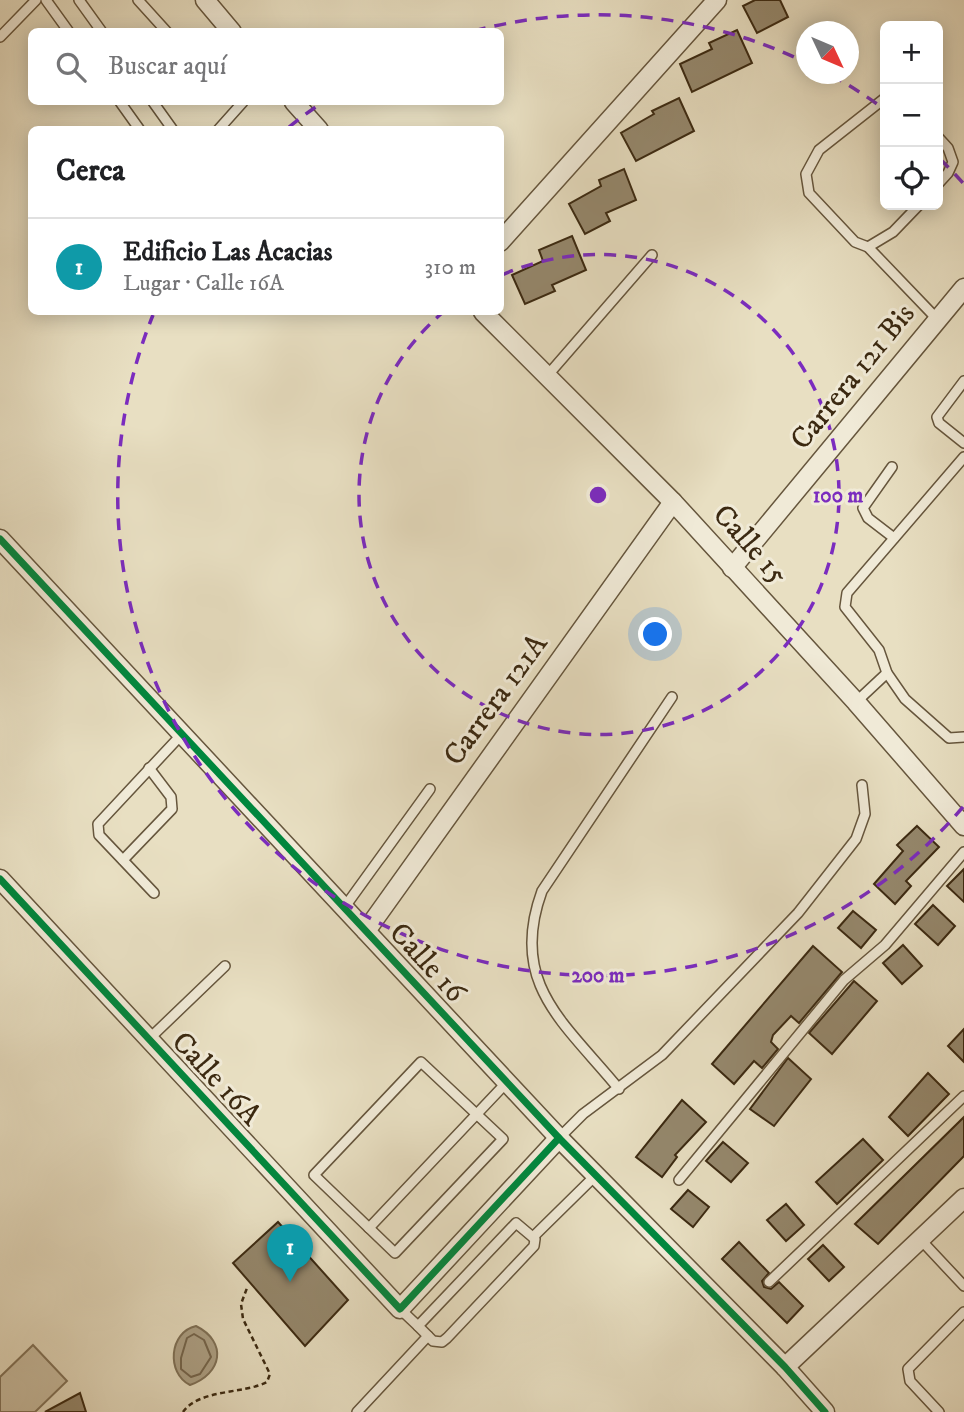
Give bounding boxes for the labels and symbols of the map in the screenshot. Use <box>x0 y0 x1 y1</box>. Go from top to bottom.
north arrow <box>796 21 859 84</box>
street label: Carrera 121 Bis <box>783 296 923 458</box>
centre of rings <box>586 483 610 507</box>
text: 100 m <box>813 483 863 509</box>
street label: Calle 15 <box>704 497 796 593</box>
your location <box>638 617 672 651</box>
street label: Carrera 121A <box>436 626 557 773</box>
street label: Calle 16 <box>381 915 474 1012</box>
text: 200 m <box>571 963 625 989</box>
street label: Calle 16A <box>163 1024 269 1134</box>
pin: 1 <box>267 1224 313 1282</box>

